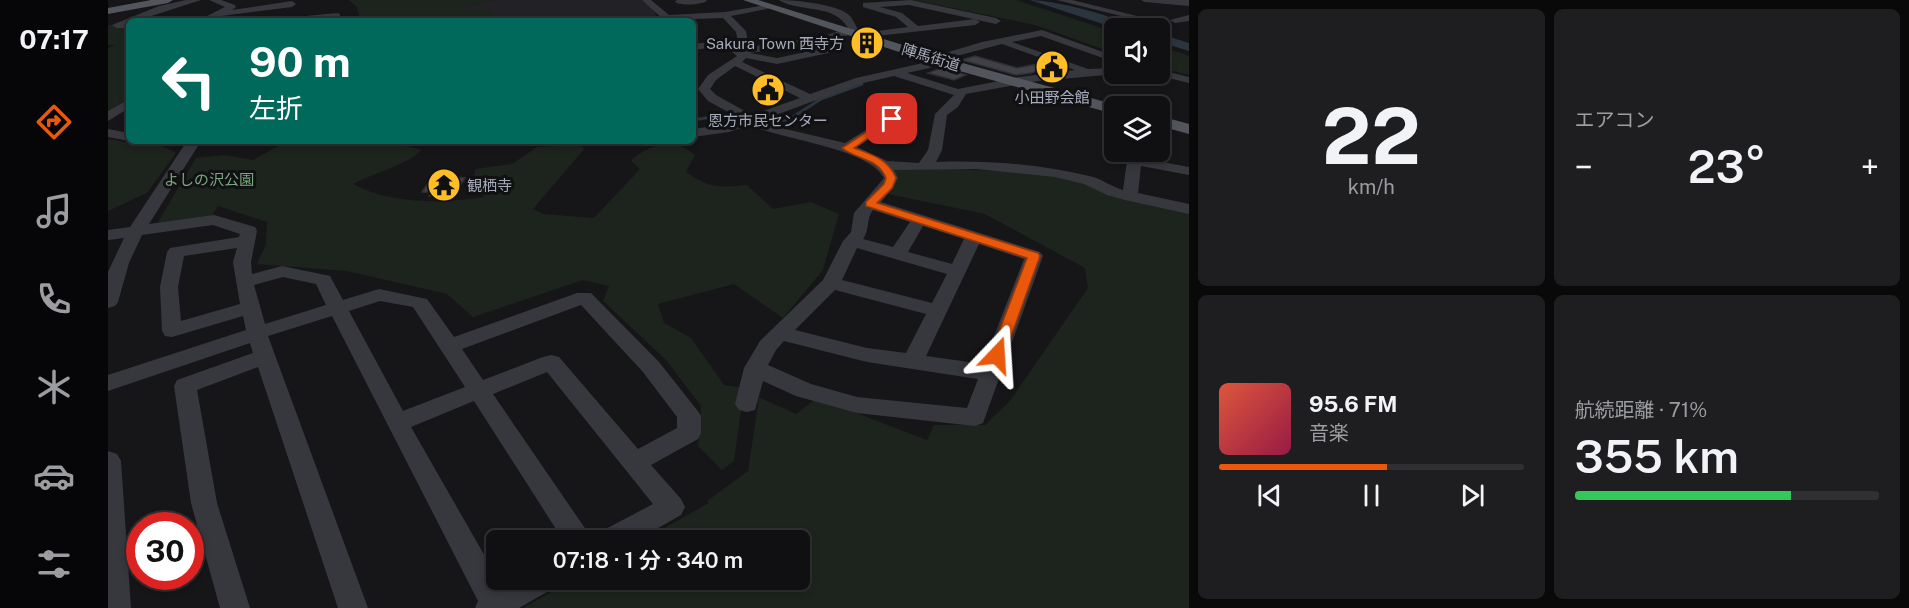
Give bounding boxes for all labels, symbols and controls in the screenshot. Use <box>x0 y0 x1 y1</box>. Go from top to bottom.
map controls <box>1104 18 1170 162</box>
button: sound <box>1104 18 1170 84</box>
text: 07:17 <box>19 23 89 55</box>
building icon: Sakura Town 西寺方 <box>849 25 885 61</box>
place label: Sakura Town 西寺方 <box>706 35 844 52</box>
text: 90 m <box>249 37 351 86</box>
street label: 陣馬街道 <box>900 40 962 74</box>
icon: left <box>150 42 228 120</box>
public building icon: 小田野会館 <box>1034 49 1070 85</box>
public building icon: 恩方市民センター <box>750 72 786 108</box>
place label: 小田野会館 <box>1014 89 1090 106</box>
text: 22 <box>1322 90 1421 182</box>
text: 左折 <box>249 92 303 124</box>
pin <box>866 93 917 144</box>
button: layers <box>1104 96 1170 162</box>
icon: directions <box>33 101 75 143</box>
icon: arrive <box>875 102 908 135</box>
text: エアコン <box>1575 108 1655 132</box>
place label: 恩方市民センター <box>708 112 828 129</box>
text: 23° <box>1688 140 1766 193</box>
text: − <box>1575 148 1593 186</box>
text: + <box>1861 148 1879 186</box>
temple icon: 観栖寺 <box>426 167 462 203</box>
park label: よしの沢公園 <box>164 171 254 188</box>
text: km/h <box>1348 175 1395 199</box>
place label: 観栖寺 <box>467 177 512 194</box>
icon: music <box>33 190 75 232</box>
icon: phone <box>33 278 75 320</box>
position arrow <box>965 323 1029 387</box>
icon: climate <box>33 366 75 408</box>
text: 95.6 FM <box>1309 391 1397 417</box>
text: 航続距離 · 71% <box>1575 398 1707 422</box>
text: 音楽 <box>1309 421 1349 445</box>
text: 355 km <box>1575 430 1739 483</box>
icon: car <box>33 455 75 497</box>
icon: previous <box>1253 479 1286 512</box>
icon: pause <box>1355 479 1388 512</box>
icon: next <box>1456 479 1489 512</box>
speed limit sign: 30 <box>126 512 204 590</box>
icon: filters <box>33 543 75 585</box>
text: 07:18 · 1 分 · 340 m <box>553 547 743 573</box>

